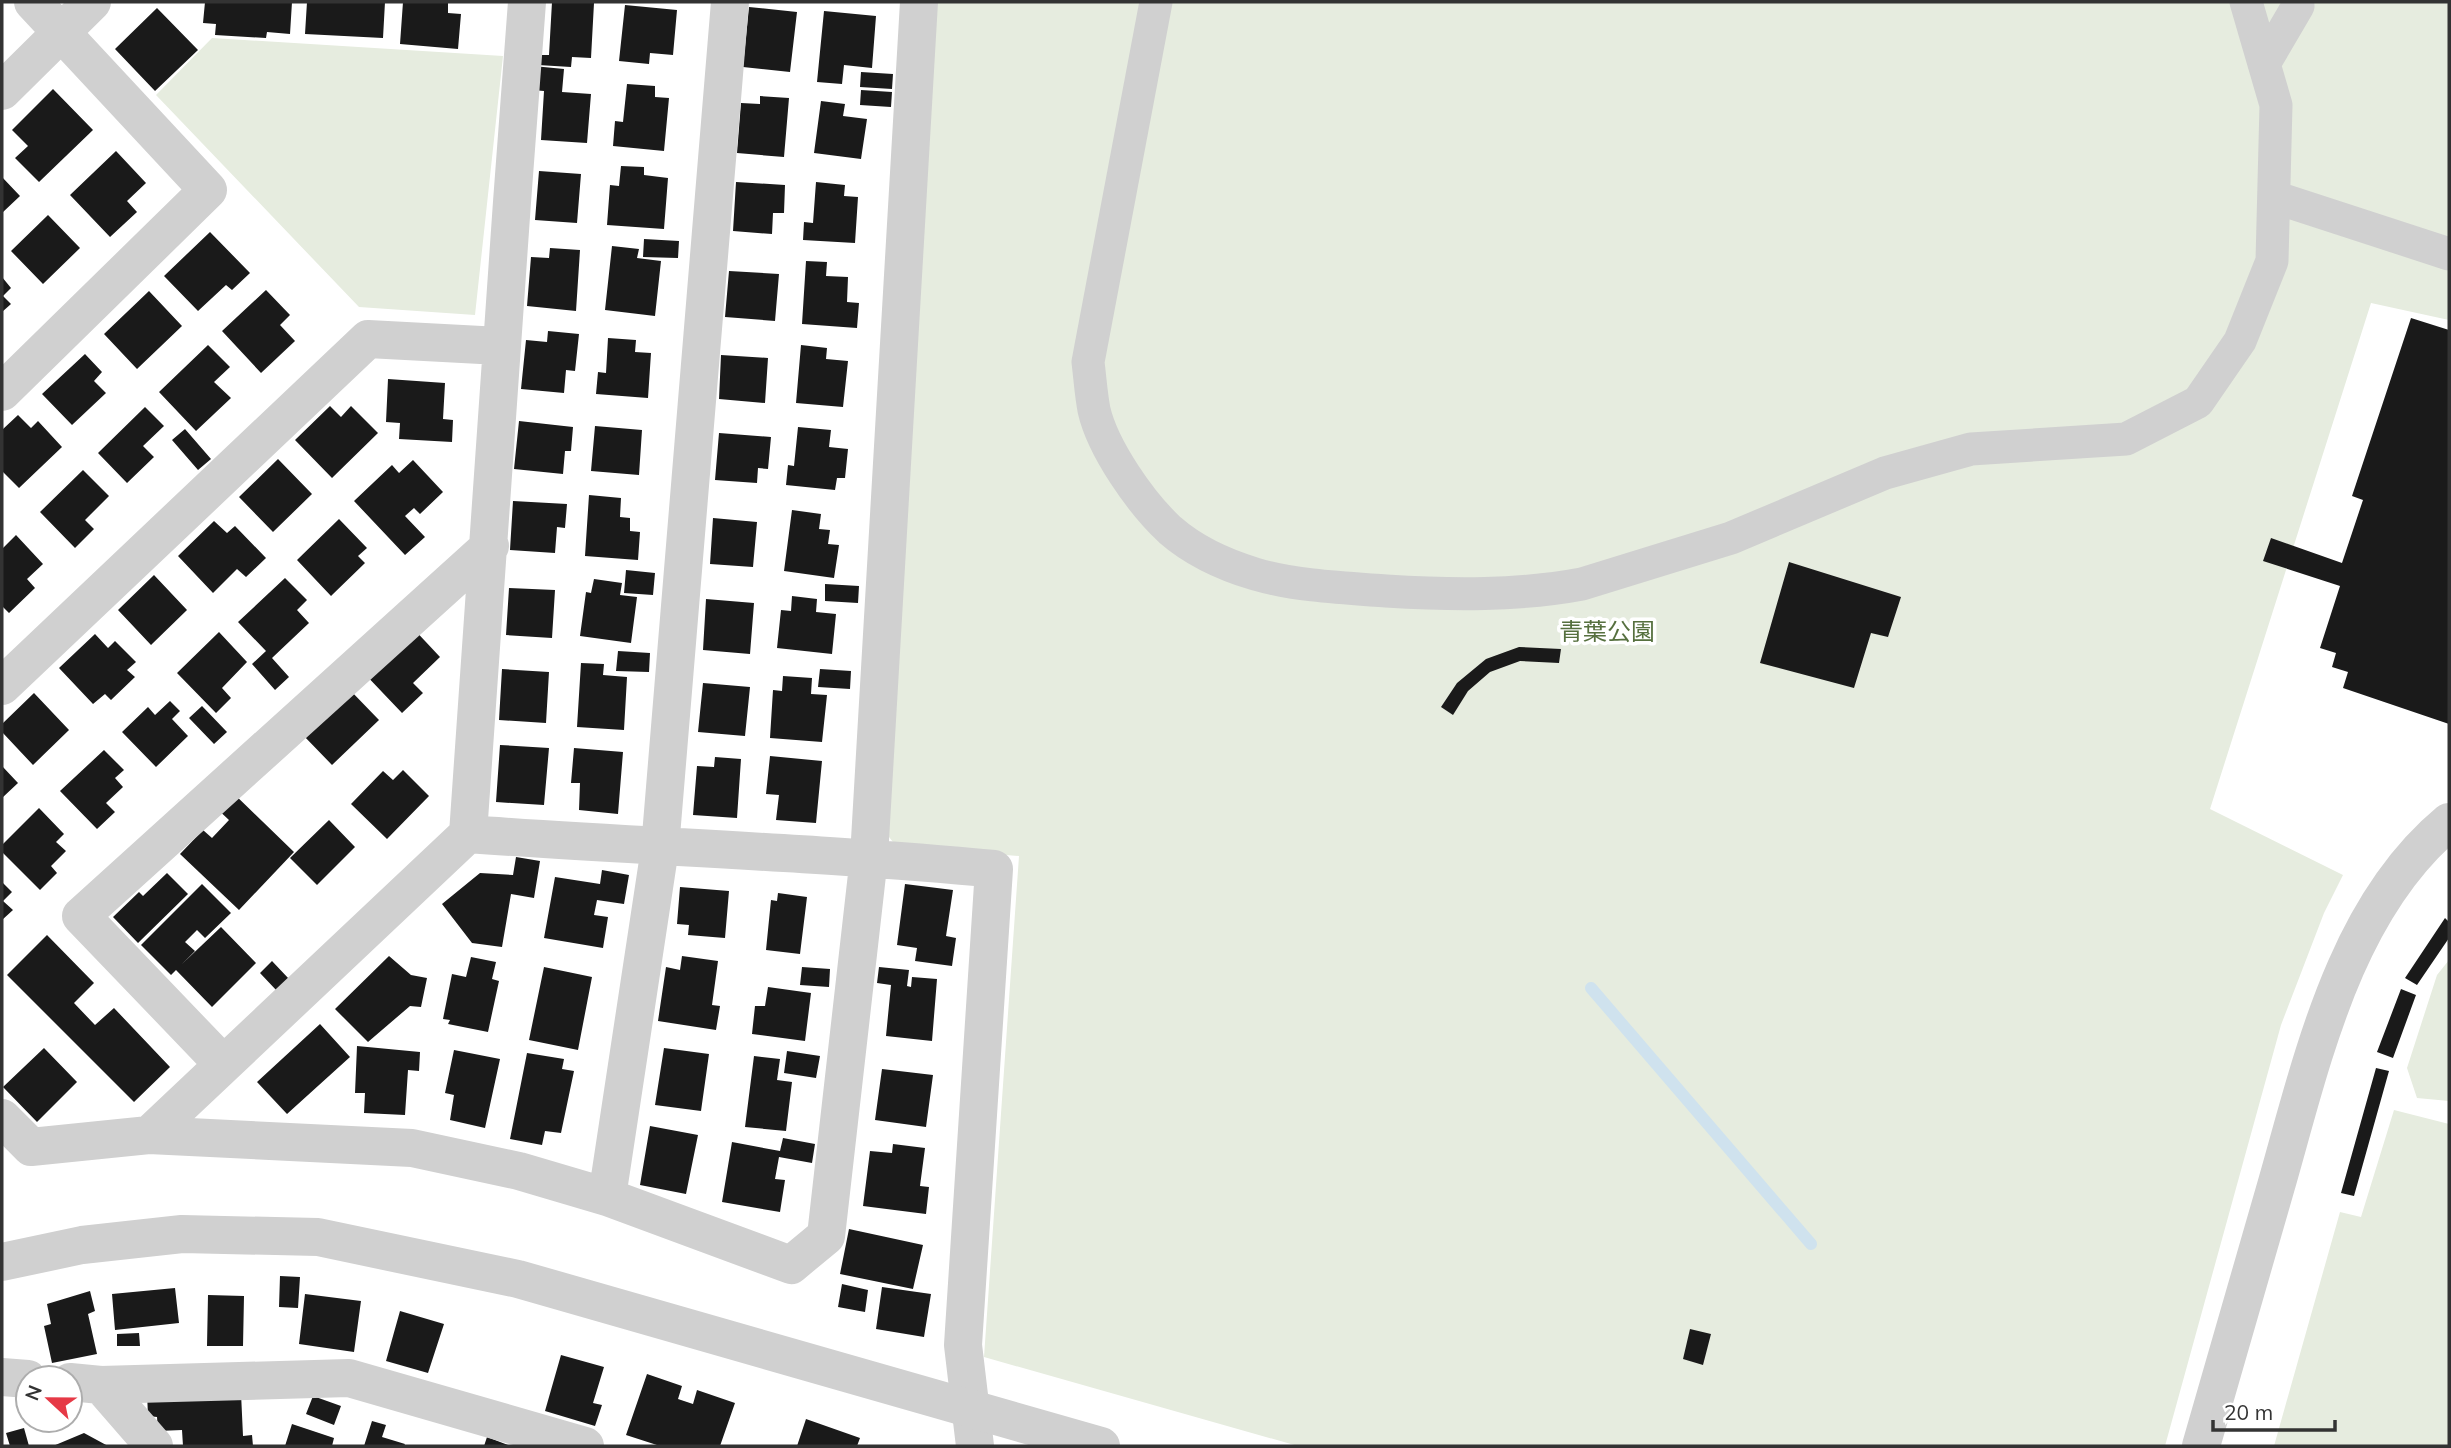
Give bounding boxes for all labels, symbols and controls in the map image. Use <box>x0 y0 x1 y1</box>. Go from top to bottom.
park label: 青葉公園 <box>1559 616 1655 646</box>
north arrow <box>14 1364 84 1434</box>
text: N <box>19 1381 47 1404</box>
scale bar <box>2213 1388 2336 1432</box>
text: 20 m <box>2224 1399 2273 1425</box>

